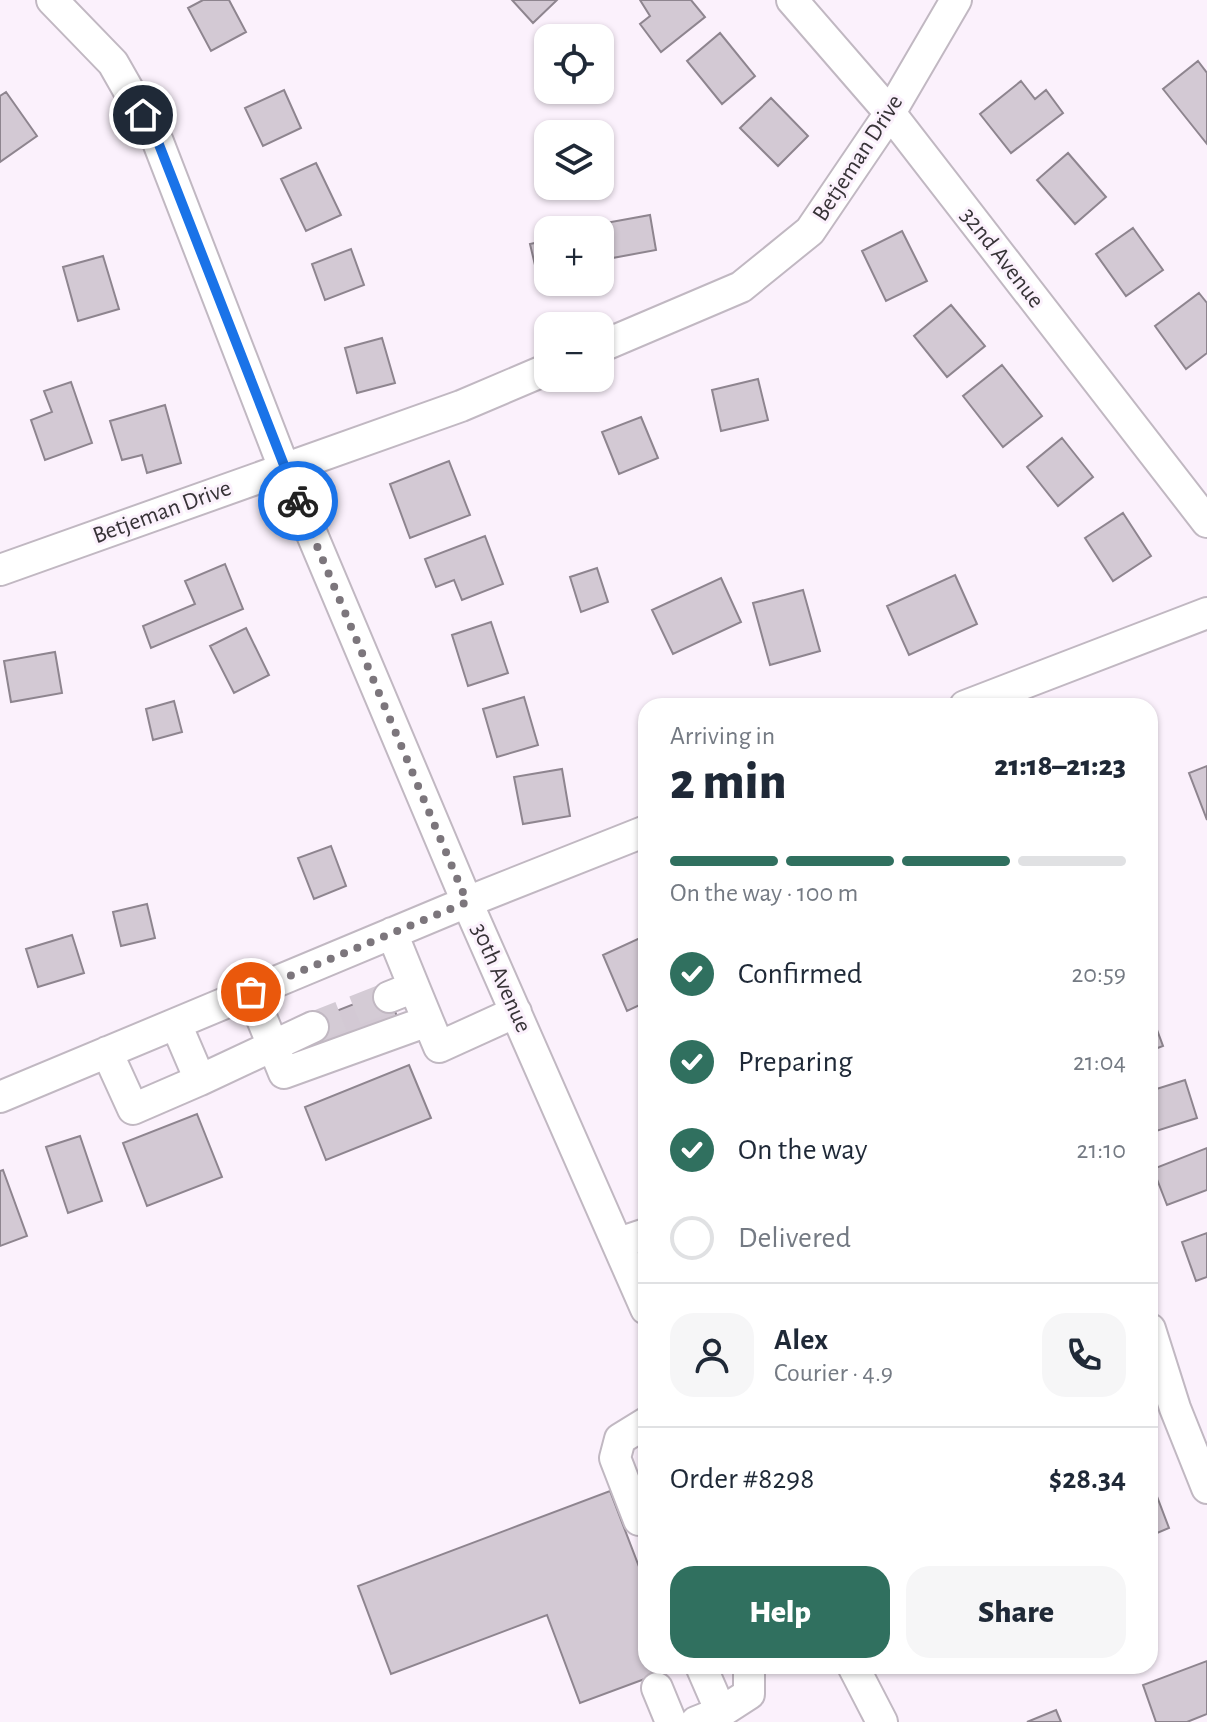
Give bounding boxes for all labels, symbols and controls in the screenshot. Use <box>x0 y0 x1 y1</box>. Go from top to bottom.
map controls <box>534 24 614 392</box>
button: locate <box>534 24 614 104</box>
pin <box>109 81 177 149</box>
street label: Betjeman Drive <box>808 91 908 225</box>
icon: home <box>121 93 165 137</box>
button: layers <box>534 120 614 200</box>
street label: 32nd Avenue <box>956 204 1048 312</box>
button: + <box>534 216 614 296</box>
button: − <box>534 312 614 392</box>
courier <box>258 461 338 541</box>
street label: Betjeman Drive <box>90 476 234 548</box>
icon: bike <box>276 479 320 523</box>
text: Arriving in <box>670 723 775 749</box>
text: 21:18–21:23 <box>994 751 1126 781</box>
text: 2 min <box>670 756 786 808</box>
text: On the way · 100 m <box>670 880 858 906</box>
street label: 30th Avenue <box>466 920 536 1036</box>
icon: check <box>670 952 714 996</box>
pin <box>217 958 285 1026</box>
text: Confirmed <box>738 959 862 989</box>
text: 20:59 <box>1071 961 1126 987</box>
icon: bag <box>229 970 273 1014</box>
icon: check <box>670 1040 714 1084</box>
text: Preparing <box>738 1047 853 1077</box>
text: 21:04 <box>1073 1049 1126 1075</box>
icon: check <box>670 1128 714 1172</box>
text: On the way <box>738 1135 867 1165</box>
text: 21:10 <box>1077 1137 1126 1163</box>
text: Delivered <box>738 1223 851 1253</box>
button: person <box>670 1313 754 1397</box>
button: phone <box>1042 1313 1126 1397</box>
text: Alex <box>774 1325 828 1355</box>
text: Courier · 4.9 <box>774 1360 893 1386</box>
text: Order #8298 <box>670 1464 814 1494</box>
text: $28.34 <box>1049 1464 1126 1494</box>
button: Help <box>670 1566 890 1658</box>
button: Share <box>906 1566 1126 1658</box>

